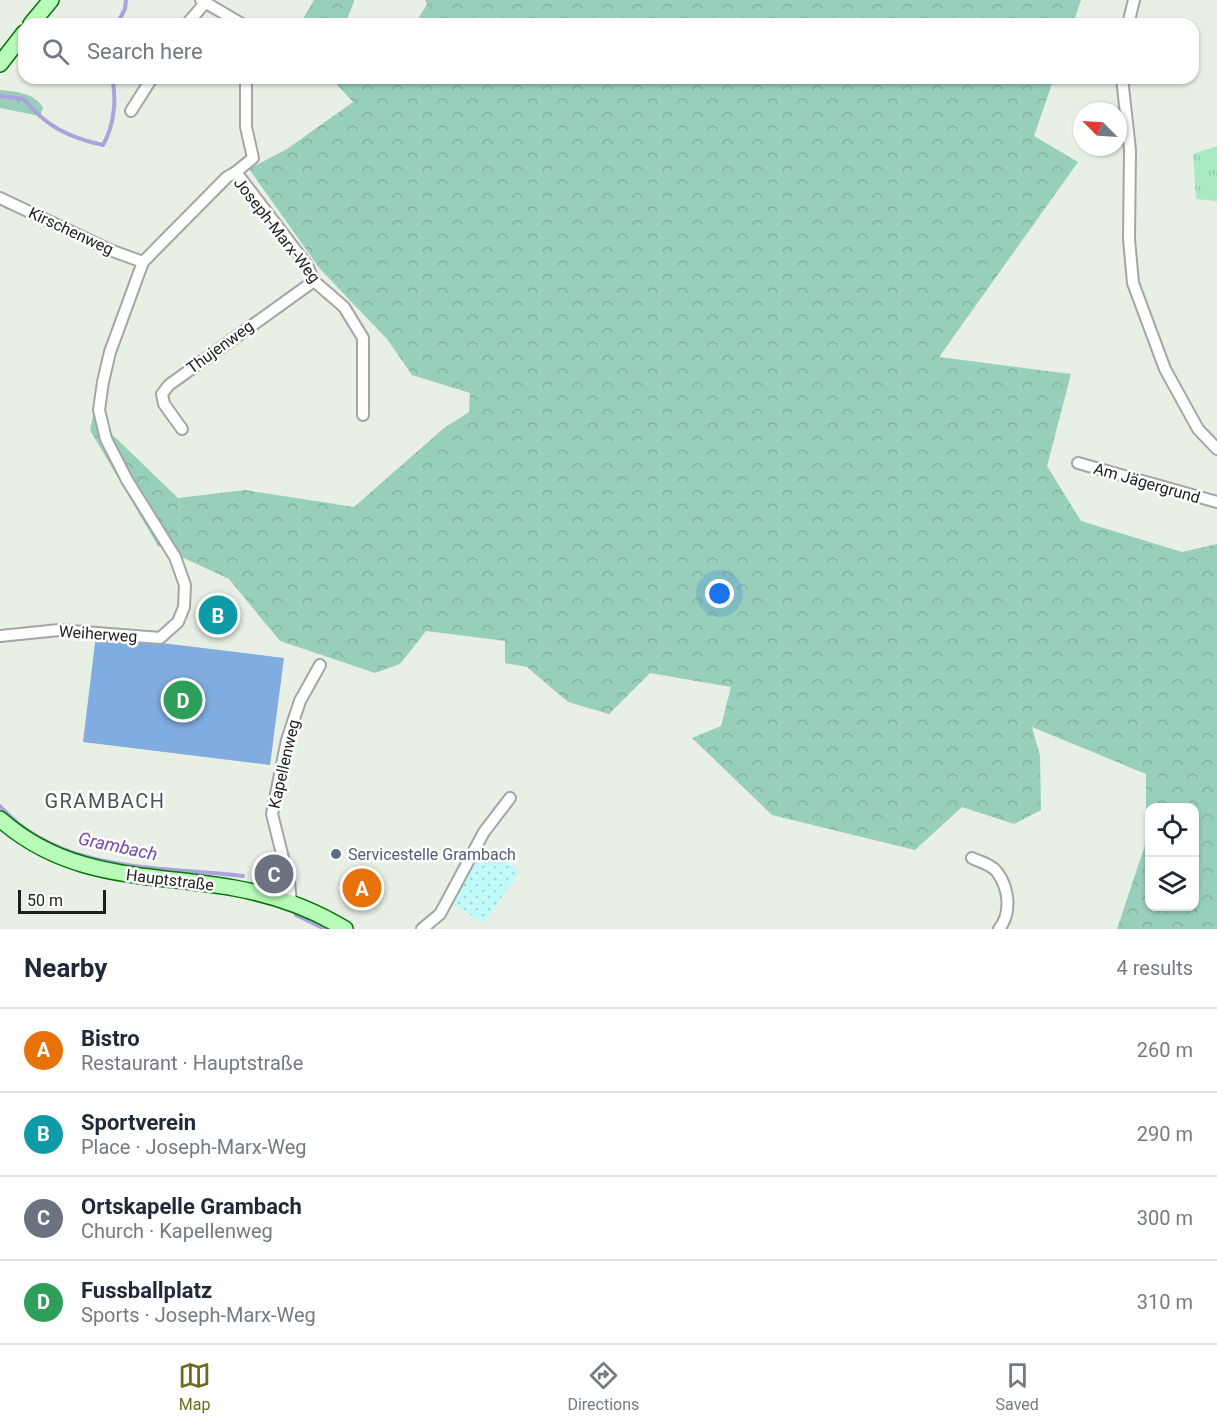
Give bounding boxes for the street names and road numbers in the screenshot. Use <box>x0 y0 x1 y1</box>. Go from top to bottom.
street label: Joseph-Marx-Weg <box>230 173 324 287</box>
street label: Kirschenweg <box>25 203 117 259</box>
street label: Thujenweg <box>183 316 257 378</box>
street label: Am Jägergrund <box>1092 459 1202 507</box>
street label: Weiherweg <box>58 622 138 646</box>
street label: Kapellenweg <box>265 718 303 810</box>
street label: Hauptstraße <box>125 865 215 895</box>

